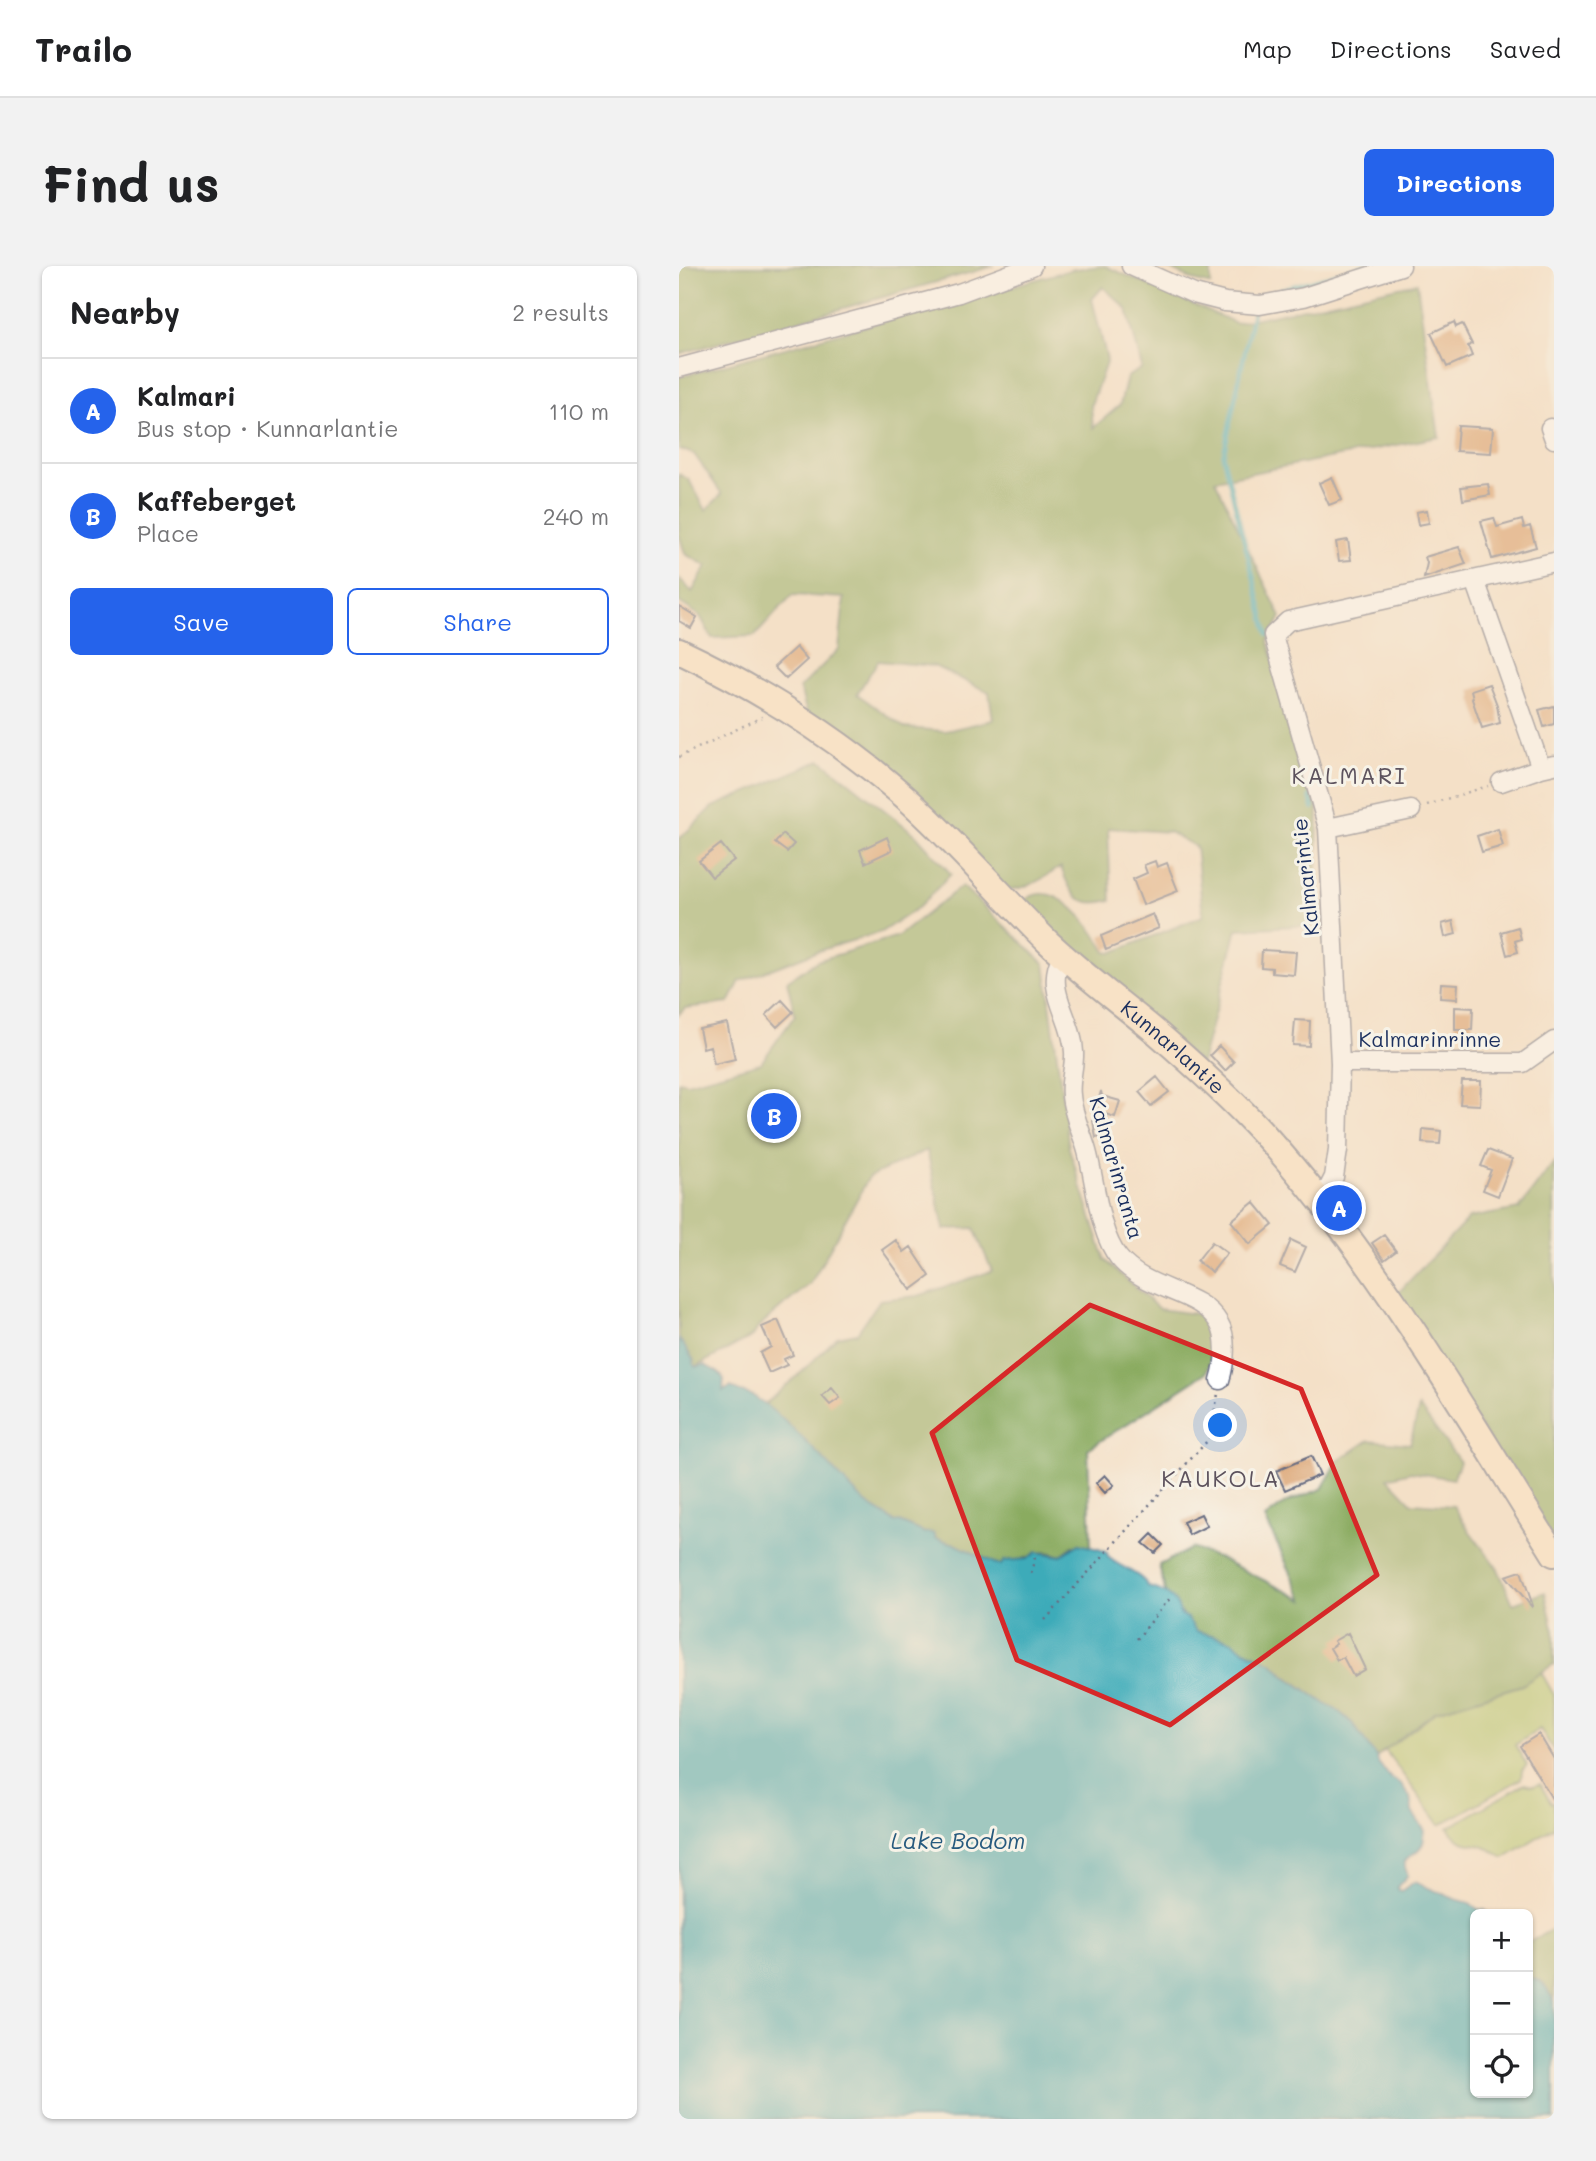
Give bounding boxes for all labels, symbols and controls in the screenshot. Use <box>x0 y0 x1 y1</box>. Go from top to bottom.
text: Trailo <box>35 27 132 70</box>
text: Map <box>1243 33 1292 64</box>
text: Directions <box>1330 33 1452 64</box>
text: Saved <box>1490 33 1561 64</box>
button: Directions <box>1364 149 1554 216</box>
text: Find us <box>42 151 220 214</box>
text: Nearby <box>70 292 180 332</box>
text: 2 results <box>512 297 609 327</box>
text: Kalmari <box>137 379 236 413</box>
text: A <box>85 396 101 426</box>
text: 110 m <box>549 396 609 426</box>
text: Bus stop · Kunnarlantie <box>137 413 398 443</box>
text: Kaffeberget <box>137 484 296 518</box>
text: B <box>85 501 101 531</box>
text: 240 m <box>543 501 609 531</box>
text: Place <box>137 518 199 548</box>
button: Save <box>70 588 333 655</box>
button: Share <box>347 588 609 655</box>
district label: KALMARI <box>1291 760 1407 790</box>
street label: Kalmarintie <box>1285 817 1324 937</box>
street label: Kunnarlantie <box>1116 994 1232 1099</box>
street label: Kalmarinrinne <box>1359 1025 1501 1052</box>
pin: B <box>751 1090 797 1142</box>
street label: Kalmarinranta <box>1084 1093 1151 1242</box>
pin: A <box>1316 1182 1362 1234</box>
your location <box>1203 1408 1237 1442</box>
district label: KAUKOLA <box>1161 1463 1281 1493</box>
water label: Lake Bodom <box>891 1825 1025 1855</box>
map controls <box>1470 1909 1533 2098</box>
button: + <box>1470 1909 1533 1972</box>
button: − <box>1470 1972 1533 2035</box>
button: locate <box>1470 2035 1533 2098</box>

